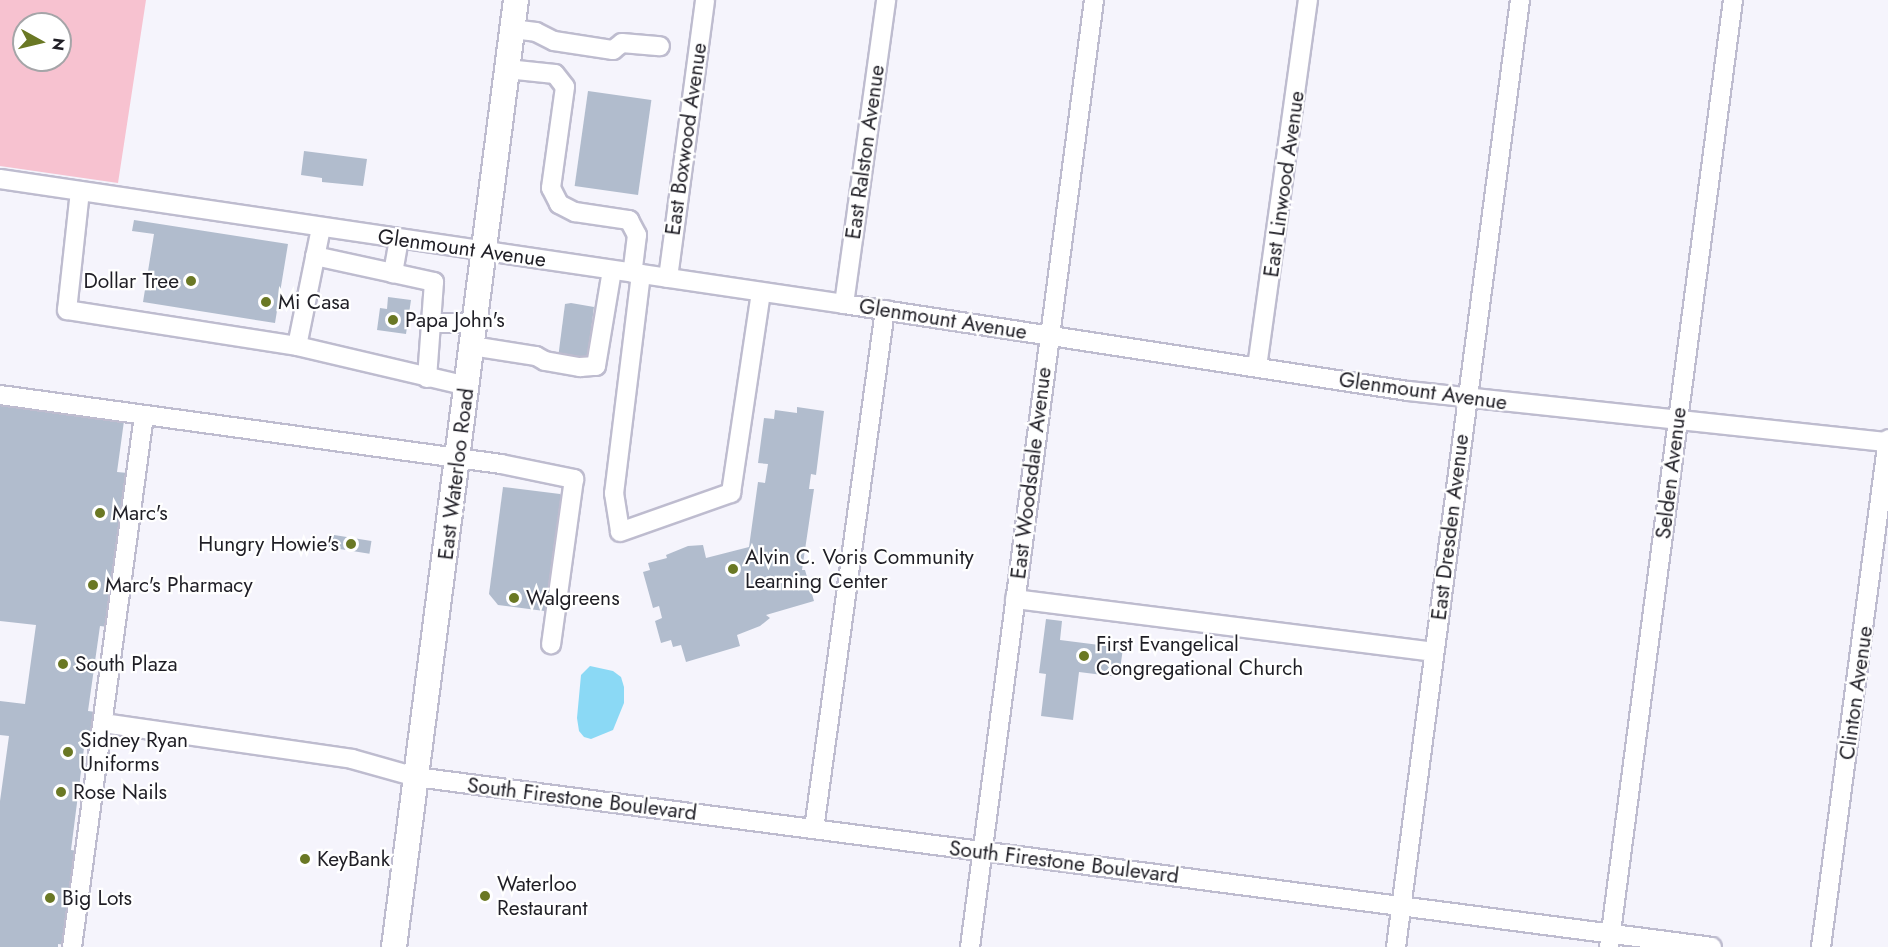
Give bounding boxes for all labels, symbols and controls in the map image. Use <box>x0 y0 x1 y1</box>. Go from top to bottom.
north arrow <box>12 12 72 72</box>
text: N <box>46 36 71 52</box>
street label: East Boxwood Avenue <box>660 41 712 237</box>
street label: East Ralston Avenue <box>840 63 890 241</box>
street label: East Linwood Avenue <box>1258 89 1310 279</box>
street label: Glenmount Avenue <box>376 224 548 272</box>
place label: Dollar Tree <box>83 268 179 294</box>
marker: Dollar Tree <box>184 274 198 288</box>
place label: Mi Casa <box>278 289 350 315</box>
street label: Glenmount Avenue <box>857 293 1029 345</box>
marker: Mi Casa <box>259 295 273 309</box>
place label: Papa John's <box>405 307 505 333</box>
marker: Papa John's <box>386 313 400 327</box>
street label: East Woodsdale Avenue <box>1005 366 1057 580</box>
street label: Glenmount Avenue <box>1337 367 1509 415</box>
street label: East Waterloo Road <box>433 387 479 561</box>
street label: Selden Avenue <box>1650 406 1692 540</box>
street label: East Dresden Avenue <box>1426 432 1474 622</box>
place label: Marc's <box>112 500 168 526</box>
marker: Marc's <box>93 506 107 520</box>
place label: Hungry Howie's <box>198 531 339 557</box>
marker: Hungry Howie's <box>344 537 358 551</box>
place label: Alvin C. Voris Community Learning Center <box>745 544 974 594</box>
marker: Alvin C. Voris Community Learning Center <box>726 562 740 576</box>
place label: Marc's Pharmacy <box>105 572 253 598</box>
marker: Marc's Pharmacy <box>86 578 100 592</box>
place label: Walgreens <box>526 585 620 611</box>
marker: Walgreens <box>507 591 521 605</box>
street label: Clinton Avenue <box>1834 624 1878 762</box>
place label: First Evangelical Congregational Church <box>1096 631 1303 681</box>
marker: First Evangelical Congregational Church <box>1077 649 1091 663</box>
place label: South Plaza <box>75 651 178 677</box>
marker: South Plaza <box>56 657 70 671</box>
place label: Sidney Ryan Uniforms <box>80 727 188 777</box>
marker: Sidney Ryan Uniforms <box>61 745 75 759</box>
street label: South Firestone Boulevard <box>466 772 698 826</box>
place label: Rose Nails <box>73 779 167 805</box>
marker: Rose Nails <box>54 785 68 799</box>
street label: South Firestone Boulevard <box>948 835 1180 889</box>
place label: KeyBank <box>317 846 390 872</box>
marker: KeyBank <box>298 852 312 866</box>
place label: Waterloo Restaurant <box>497 871 588 921</box>
place label: Big Lots <box>62 885 132 911</box>
marker: Waterloo Restaurant <box>478 889 492 903</box>
marker: Big Lots <box>43 891 57 905</box>

